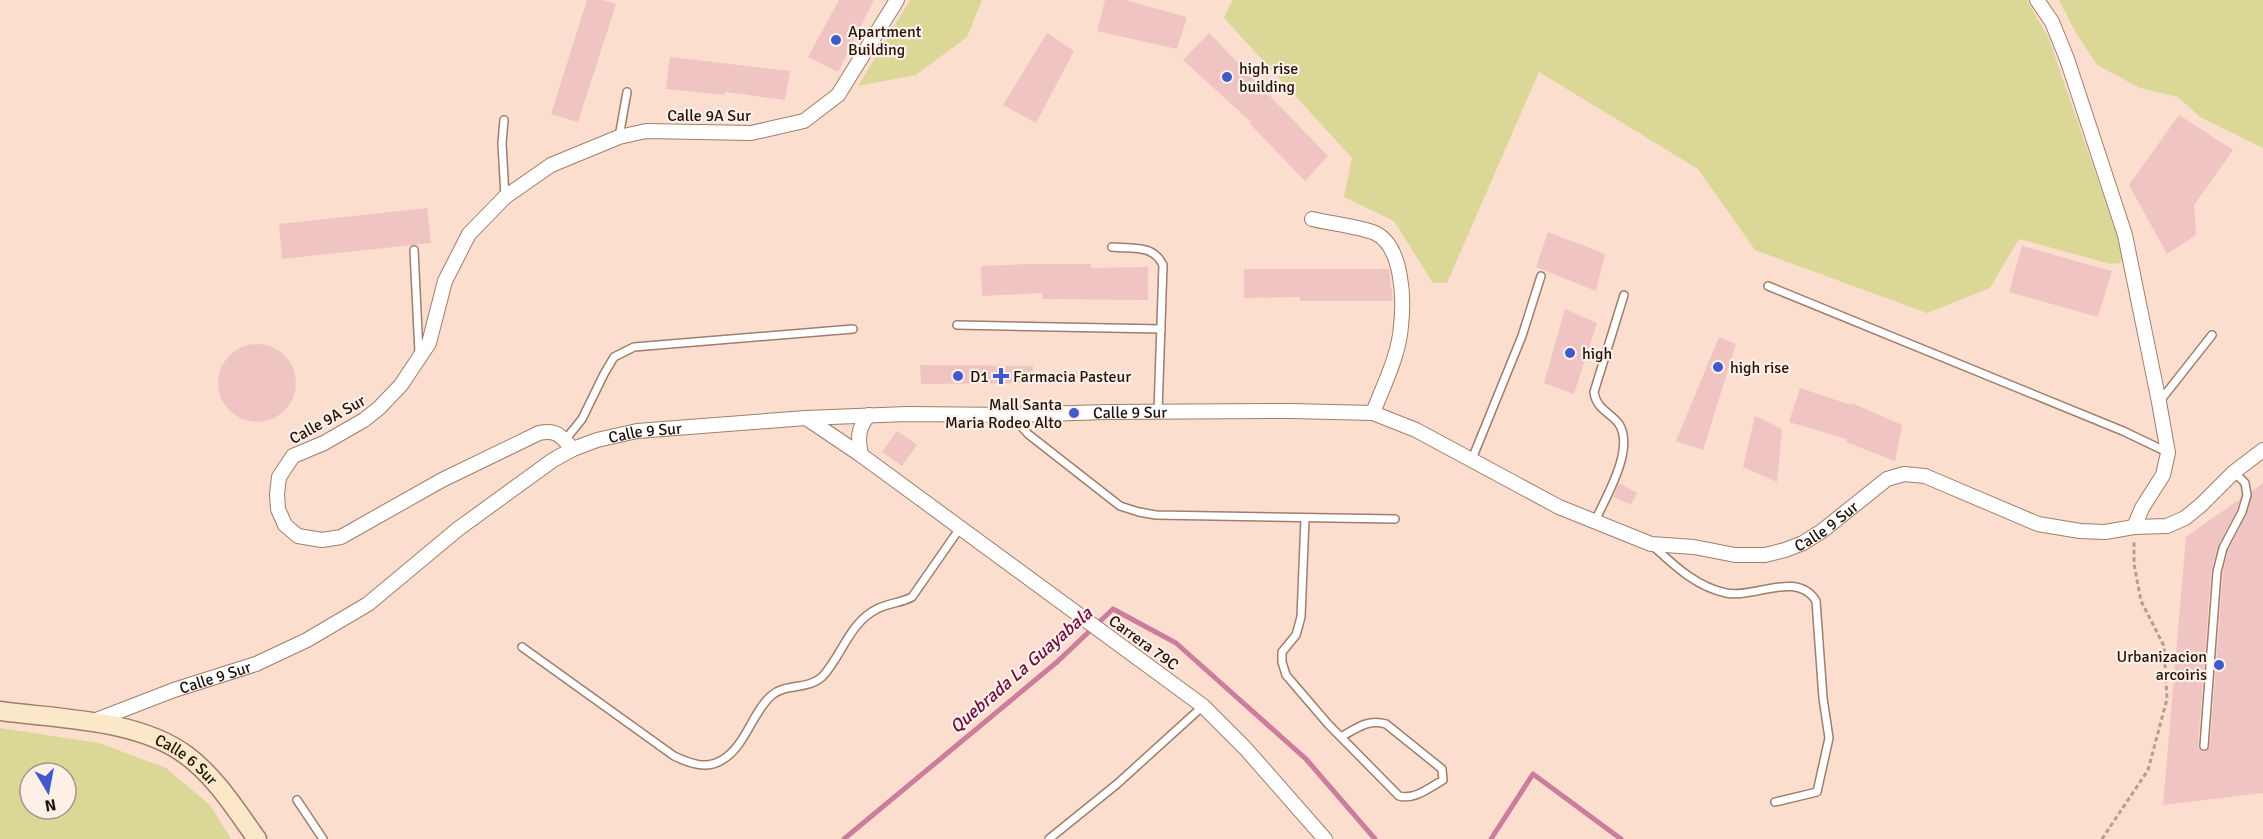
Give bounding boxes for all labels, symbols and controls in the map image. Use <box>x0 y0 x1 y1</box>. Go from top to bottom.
place label: Apartment Building <box>848 22 922 60</box>
marker: Apartment Building <box>829 33 843 47</box>
place label: high rise building <box>1239 59 1298 97</box>
marker: high rise building <box>1220 70 1234 84</box>
street label: Calle 9A Sur <box>667 106 751 126</box>
place label: high <box>1582 344 1612 364</box>
marker: high <box>1563 346 1577 360</box>
place label: high rise <box>1730 358 1789 378</box>
marker: high rise <box>1711 360 1725 374</box>
place label: D1 <box>970 367 989 387</box>
place label: Farmacia Pasteur <box>1013 367 1131 387</box>
marker: D1 <box>951 369 965 383</box>
marker: Farmacia Pasteur <box>994 369 1008 383</box>
street label: Calle 9A Sur <box>286 391 369 449</box>
place label: Mall Santa Maria Rodeo Alto <box>945 395 1062 433</box>
street label: Calle 9 Sur <box>1093 403 1167 423</box>
marker: Mall Santa Maria Rodeo Alto <box>1067 406 1081 420</box>
street label: Calle 9 Sur <box>607 419 683 448</box>
street label: Calle 9 Sur <box>1792 497 1863 556</box>
water label: Quebrada La Guayabala <box>945 602 1097 738</box>
street label: Carrera 79C <box>1105 611 1183 675</box>
place label: Urbanizacion arcoiris <box>2117 647 2207 685</box>
street label: Calle 9 Sur <box>177 657 254 699</box>
marker: Urbanizacion arcoiris <box>2212 658 2226 672</box>
street label: Calle 6 Sur <box>152 730 222 790</box>
north arrow <box>18 761 78 821</box>
text: N <box>43 794 58 816</box>

